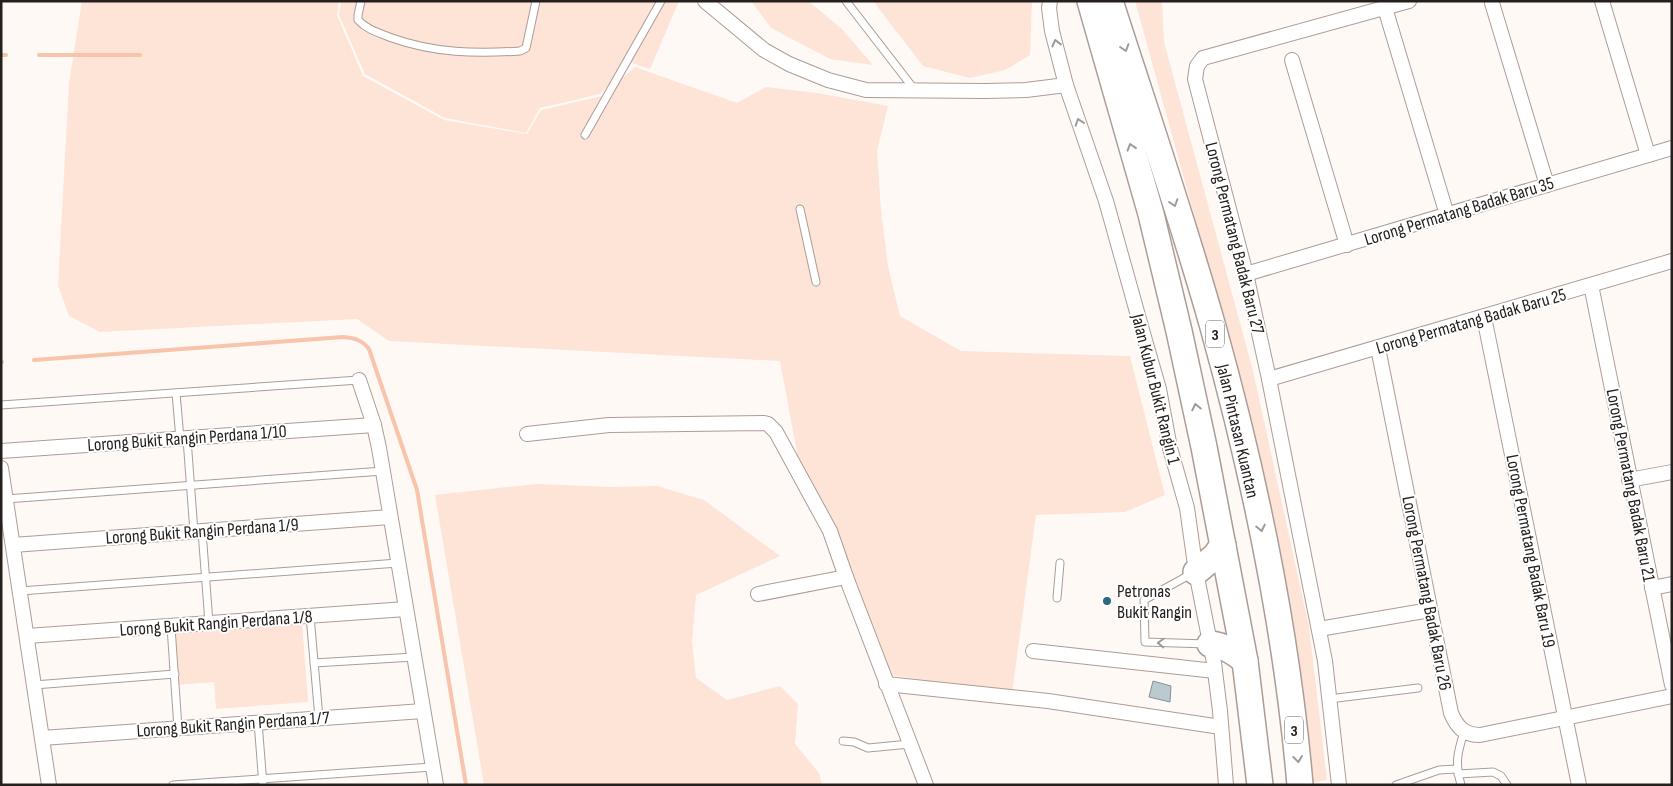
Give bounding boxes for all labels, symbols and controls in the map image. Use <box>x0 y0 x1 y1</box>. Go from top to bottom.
one-way arrow <box>1051 40 1061 48</box>
one-way arrow <box>1119 43 1129 51</box>
one-way arrow <box>1075 118 1085 127</box>
street label: Lorong Permatang Badak Baru 27 <box>1201 140 1269 337</box>
one-way arrow <box>1127 144 1137 152</box>
street label: Lorong Permatang Badak Baru 35 <box>1362 173 1556 250</box>
one-way arrow <box>1169 198 1179 206</box>
street label: Lorong Permatang Badak Baru 25 <box>1374 284 1569 359</box>
street label: Jalan Kubur Bukit Rangin 1 <box>1126 311 1185 467</box>
road number: 3 <box>1206 320 1224 348</box>
street label: Jalan Pintasan Kuantan <box>1212 361 1263 500</box>
street label: Lorong Permatang Badak Baru 21 <box>1601 387 1660 584</box>
one-way arrow <box>1191 402 1201 411</box>
street label: Lorong Bukit Rangin Perdana 1/10 <box>87 421 287 456</box>
street label: Lorong Permatang Badak Baru 19 <box>1501 453 1560 650</box>
street label: Lorong Permatang Badak Baru 26 <box>1397 494 1456 692</box>
street label: Lorong Bukit Rangin Perdana 1/9 <box>105 514 299 549</box>
one-way arrow <box>1255 524 1266 533</box>
place label: Petronas Bukit Rangin <box>1117 581 1192 623</box>
marker: Petronas Bukit Rangin <box>1101 595 1113 607</box>
street label: Lorong Bukit Rangin Perdana 1/8 <box>119 606 313 641</box>
one-way arrow <box>1157 637 1165 648</box>
street label: Lorong Bukit Rangin Perdana 1/7 <box>136 707 331 742</box>
road number: 3 <box>1285 716 1303 744</box>
one-way arrow <box>1292 755 1303 763</box>

